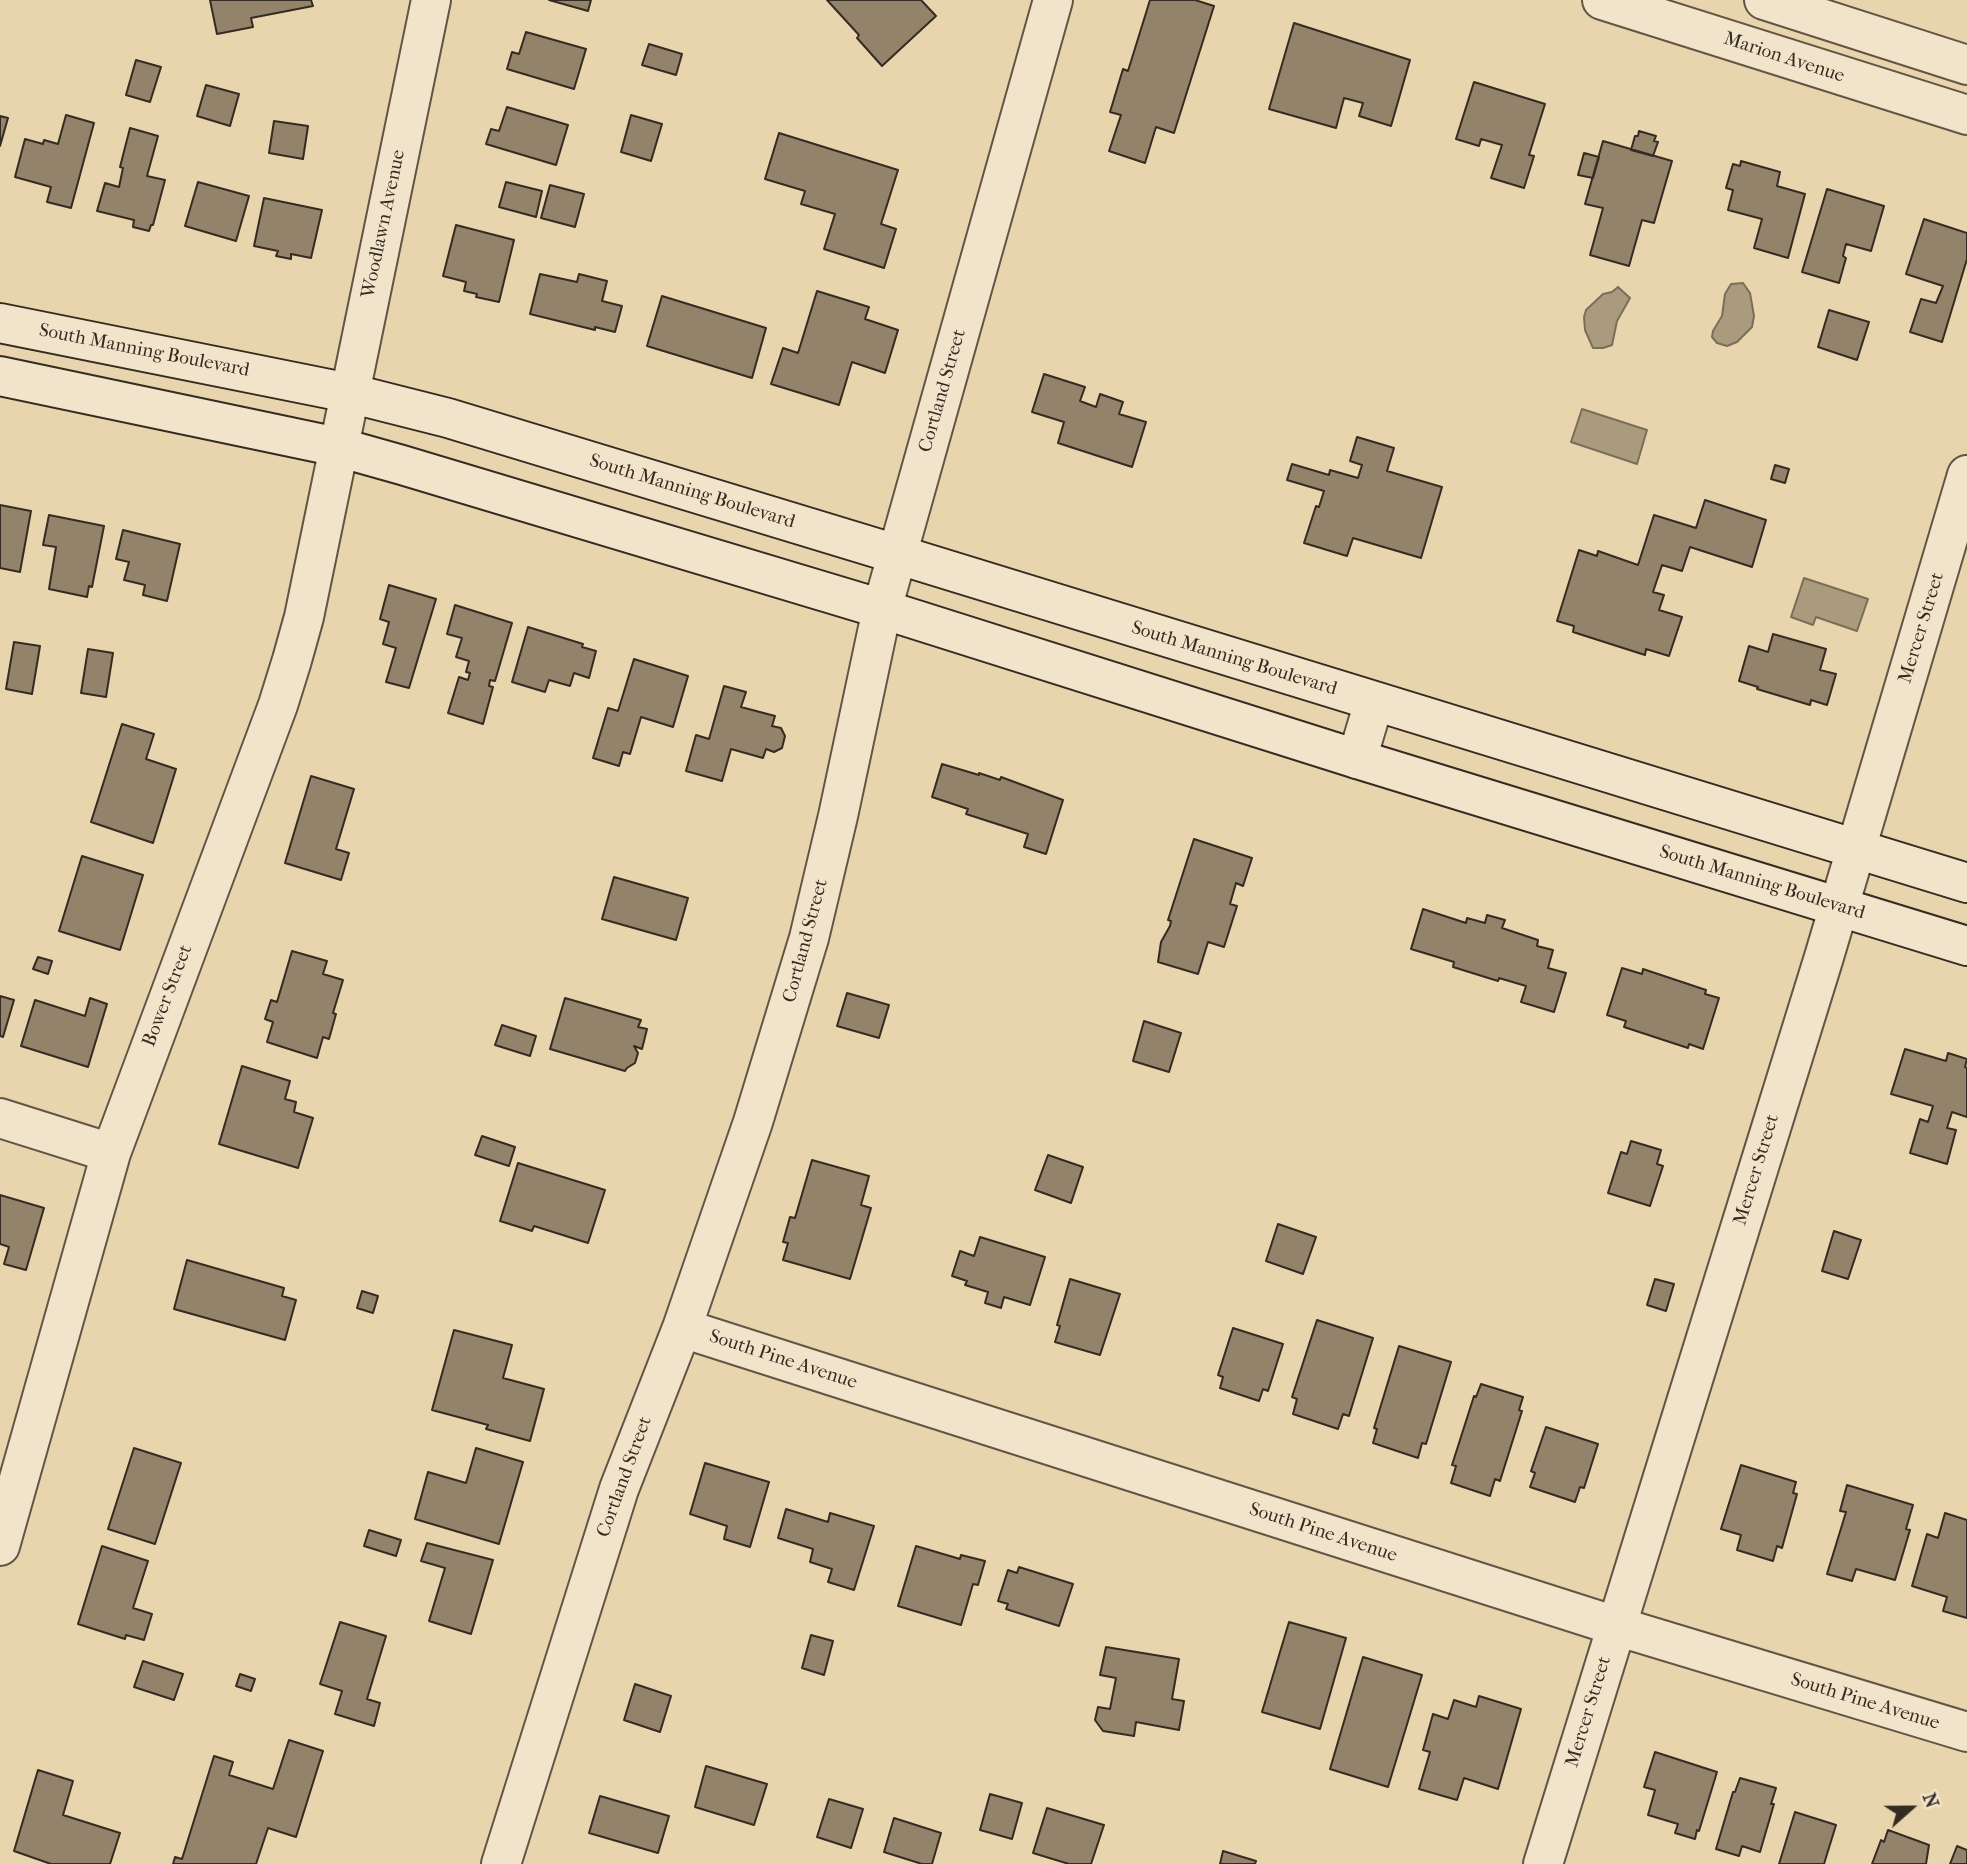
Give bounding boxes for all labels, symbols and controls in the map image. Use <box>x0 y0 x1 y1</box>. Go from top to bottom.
street label: Marion Avenue <box>1721 28 1847 88</box>
street label: Woodlawn Avenue <box>357 148 411 300</box>
street label: South Manning Boulevard <box>37 319 251 383</box>
street label: Cortland Street <box>915 327 971 455</box>
street label: South Manning Boulevard <box>586 450 798 534</box>
street label: Mercer Street <box>1894 570 1950 686</box>
street label: South Manning Boulevard <box>1128 617 1340 701</box>
street label: South Manning Boulevard <box>1656 841 1868 925</box>
street label: Cortland Street <box>779 877 833 1005</box>
street label: Bower Street <box>138 942 198 1050</box>
street label: Mercer Street <box>1729 1112 1785 1228</box>
street label: South Pine Avenue <box>706 1325 860 1395</box>
street label: Cortland Street <box>593 1414 657 1540</box>
street label: South Pine Avenue <box>1246 1498 1400 1568</box>
street label: Mercer Street <box>1561 1654 1617 1770</box>
street label: South Pine Avenue <box>1788 1669 1942 1735</box>
north arrow <box>1876 1773 1946 1843</box>
text: N <box>1918 1790 1943 1811</box>

